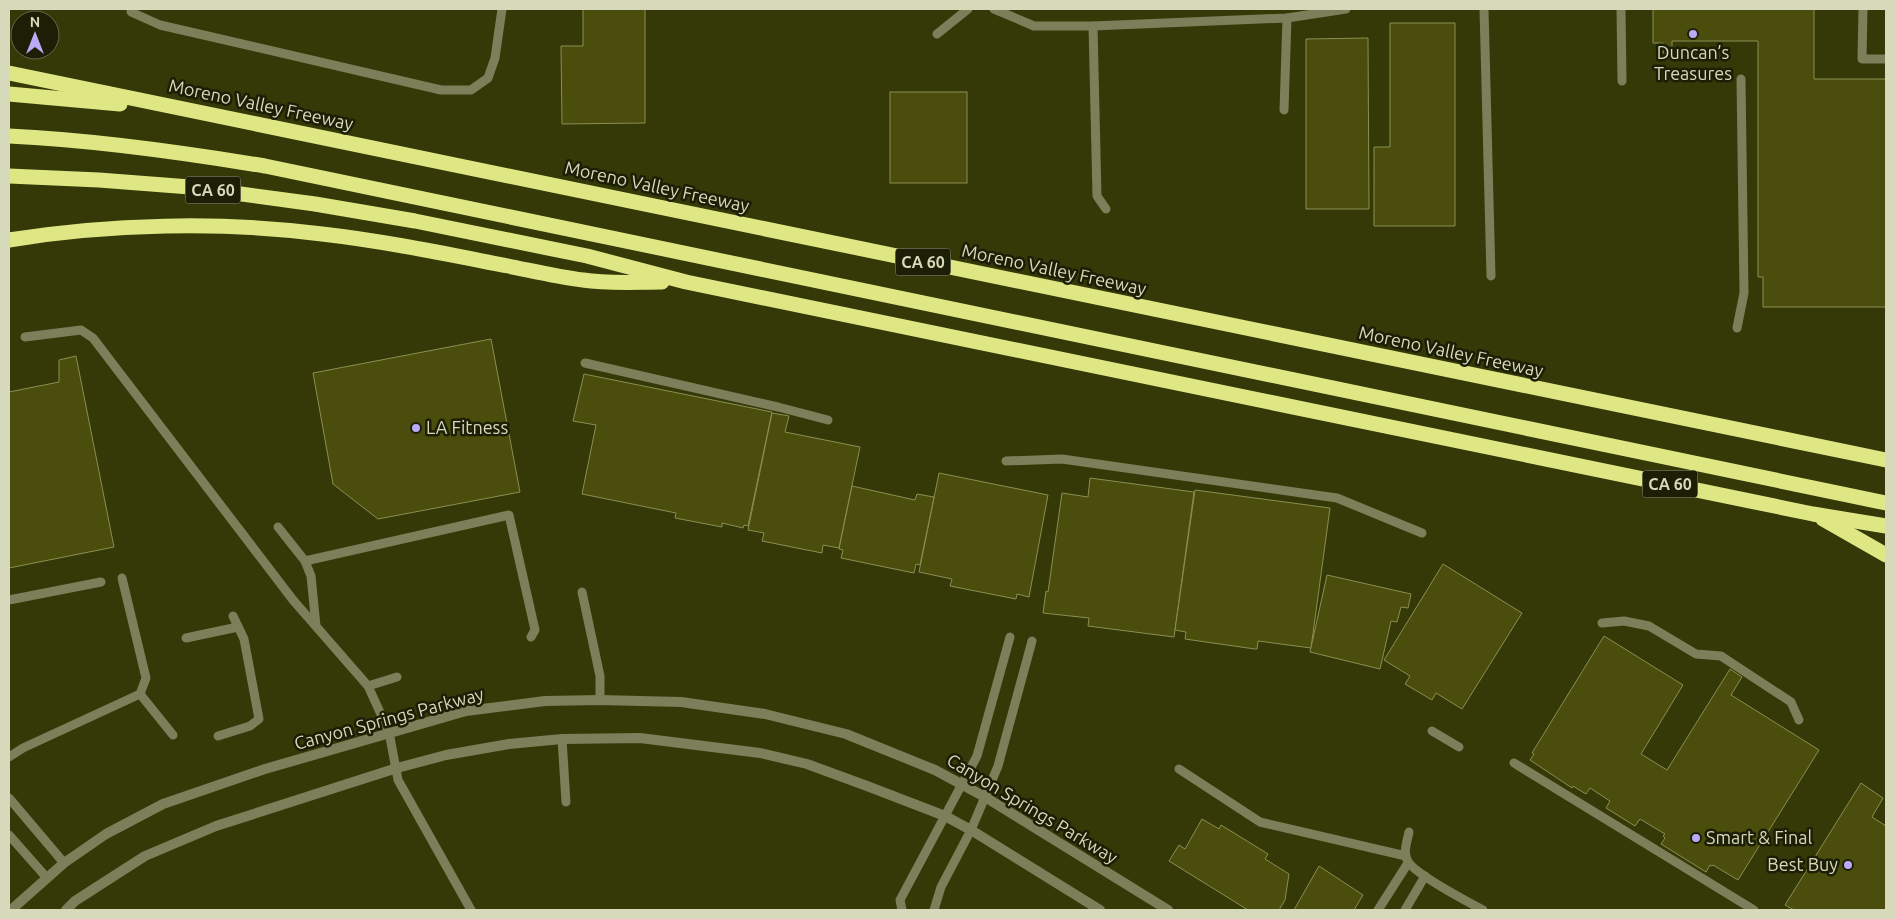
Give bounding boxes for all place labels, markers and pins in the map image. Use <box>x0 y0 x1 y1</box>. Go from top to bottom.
marker: Duncan’s Treasures <box>1687 28 1699 40</box>
place label: Duncan’s Treasures <box>1654 42 1732 83</box>
place label: LA Fitness <box>426 417 508 437</box>
marker: LA Fitness <box>410 422 422 434</box>
place label: Smart & Final <box>1706 827 1813 847</box>
marker: Smart & Final <box>1690 832 1702 844</box>
place label: Best Buy <box>1767 854 1838 874</box>
marker: Best Buy <box>1842 859 1854 871</box>

